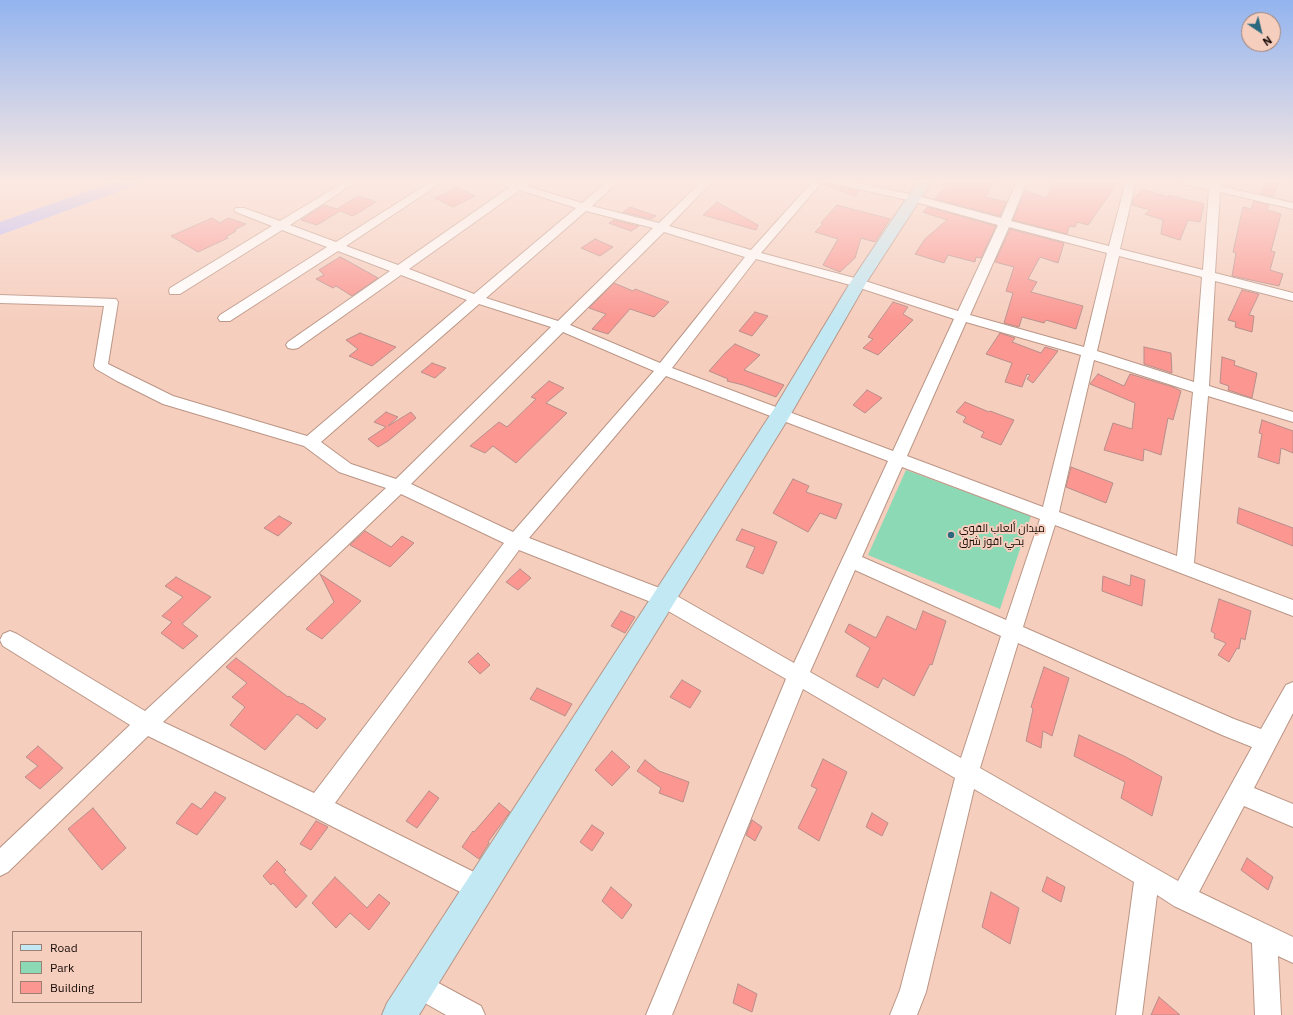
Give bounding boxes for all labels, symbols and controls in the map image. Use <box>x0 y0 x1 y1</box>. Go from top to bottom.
north arrow <box>1241 12 1281 52</box>
text: N <box>1260 33 1275 49</box>
place label: ميدان ألعاب القوي بحي اقوز شرق <box>959 522 1045 548</box>
marker: ميدان ألعاب القوي بحي اقوز شرق <box>946 530 956 540</box>
legend <box>12 931 142 1003</box>
text: Road <box>50 940 78 955</box>
text: Park <box>50 960 74 975</box>
text: Building <box>50 980 94 995</box>

